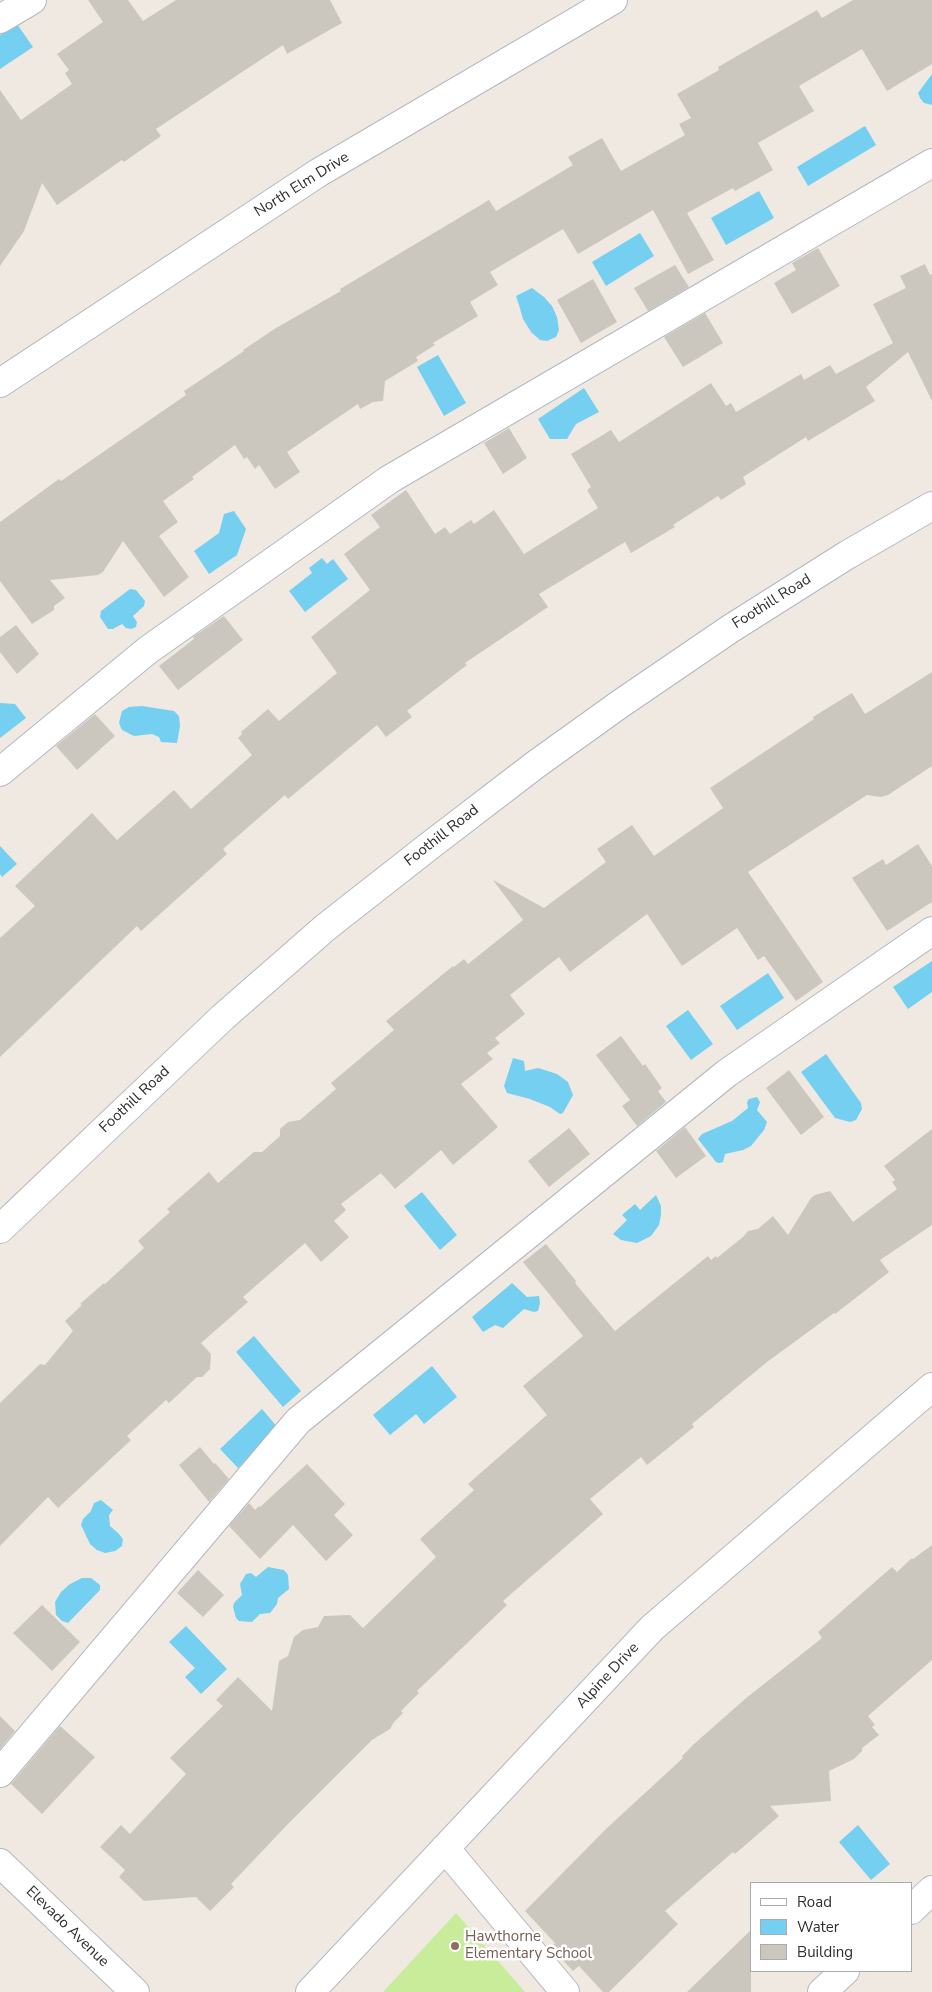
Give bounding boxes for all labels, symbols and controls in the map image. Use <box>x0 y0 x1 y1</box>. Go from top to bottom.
street label: North Elm Drive <box>251 149 353 221</box>
street label: Foothill Road <box>729 571 815 633</box>
street label: Foothill Road <box>401 801 483 871</box>
street label: Foothill Road <box>96 1063 174 1137</box>
street label: Alpine Drive <box>573 1639 643 1713</box>
legend <box>750 1882 912 1972</box>
street label: Elevado Avenue <box>22 1883 112 1971</box>
text: Road <box>797 1892 832 1912</box>
text: Water <box>797 1917 839 1937</box>
place label: Hawthorne Elementary School <box>465 1928 592 1963</box>
marker: Hawthorne Elementary School <box>449 1940 461 1952</box>
text: Building <box>797 1942 853 1962</box>

